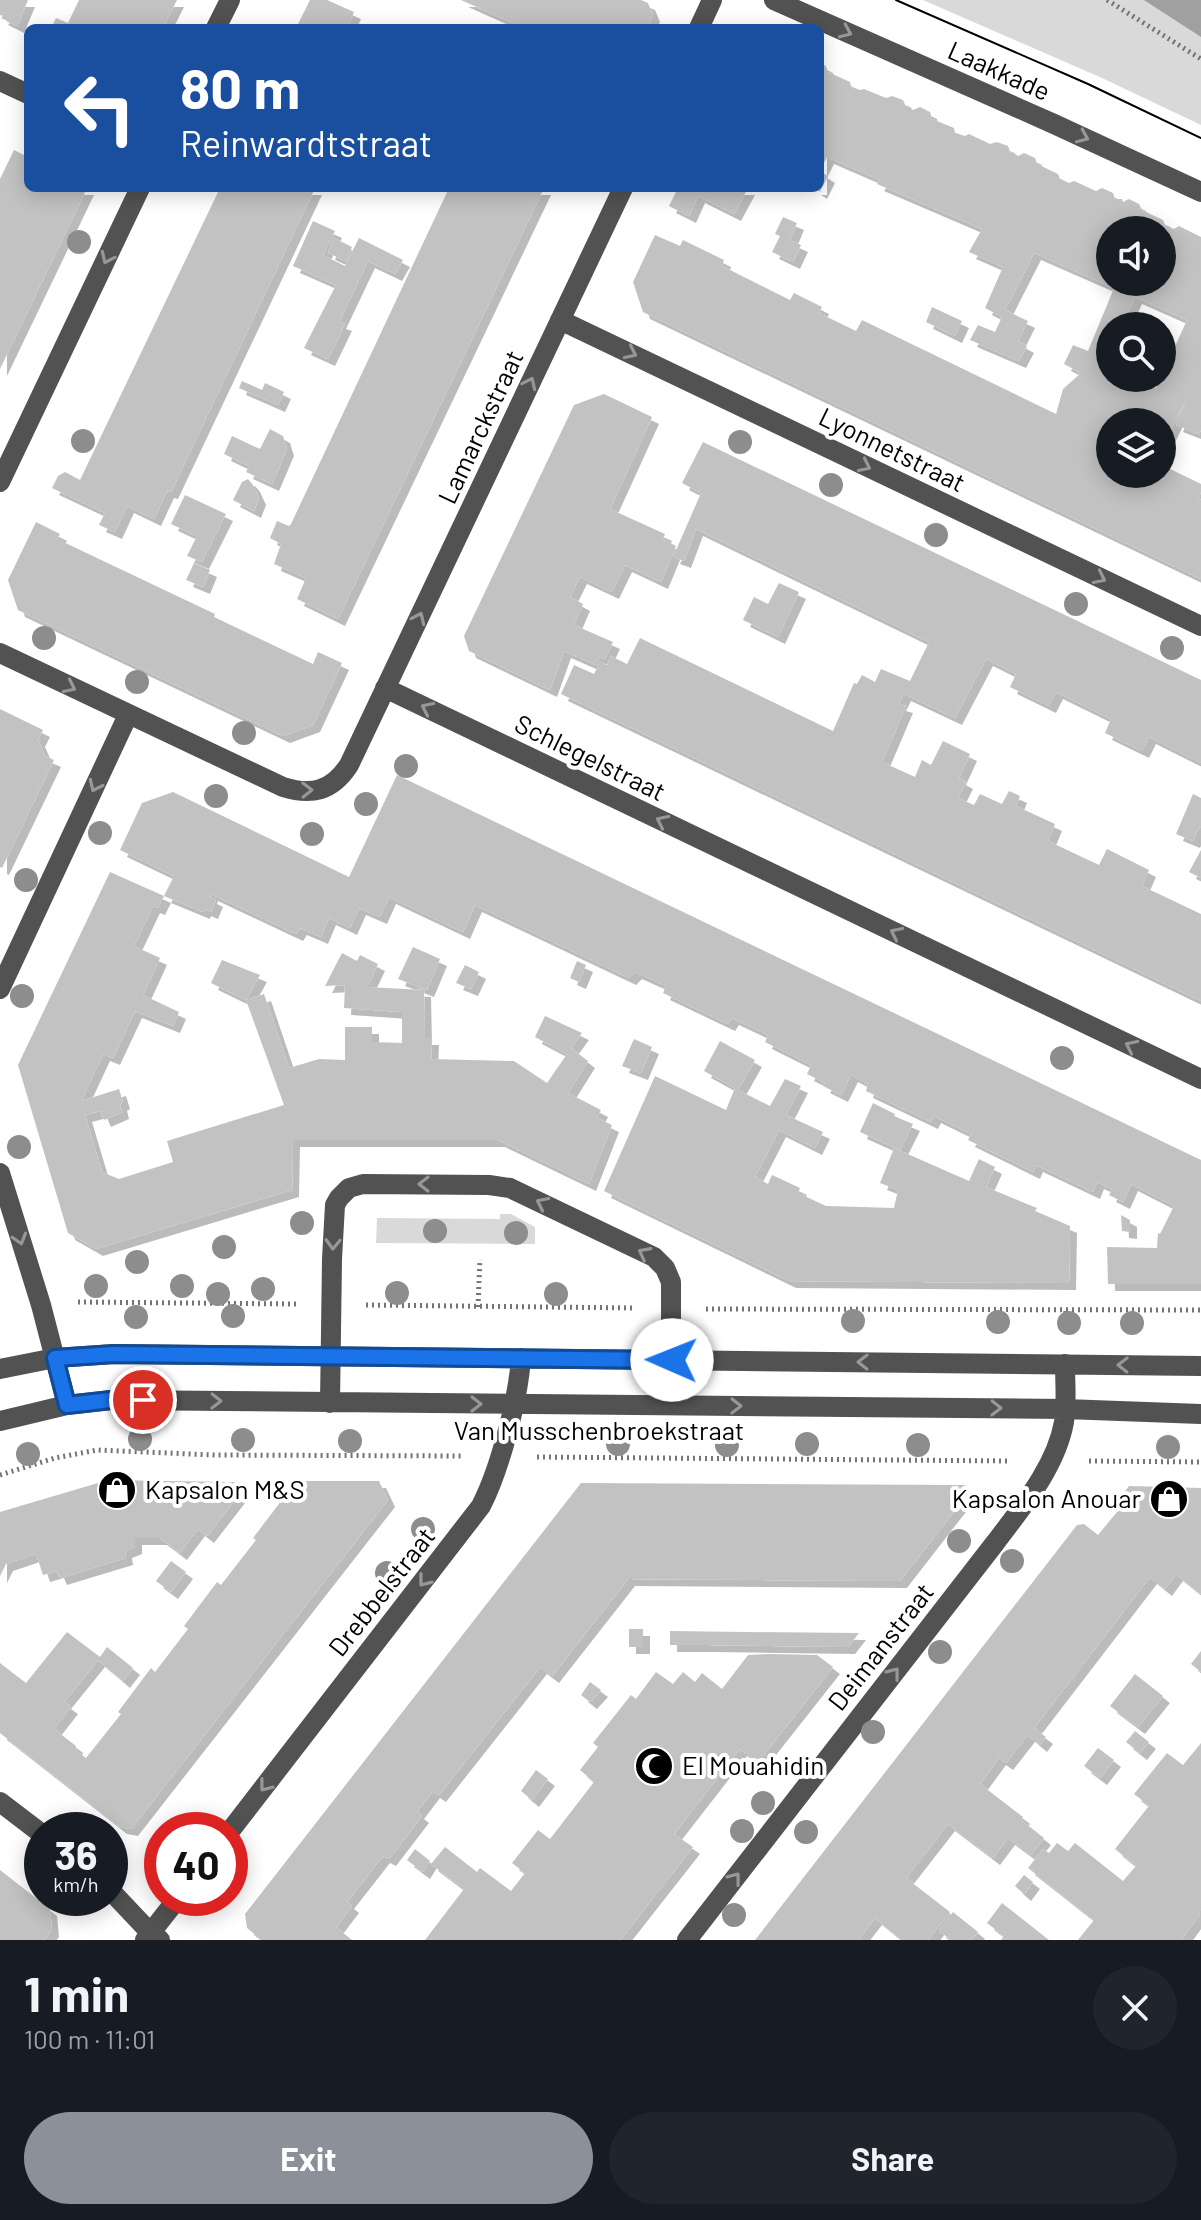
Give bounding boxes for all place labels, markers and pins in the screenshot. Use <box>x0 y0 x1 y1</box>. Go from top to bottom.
pin <box>109 1366 177 1434</box>
shop icon: Kapsalon M&S <box>96 1469 138 1511</box>
place label: Kapsalon M&S <box>145 1473 305 1504</box>
shop icon: Kapsalon Anouar <box>1148 1478 1190 1520</box>
place label: Kapsalon Anouar <box>952 1482 1142 1513</box>
mosque icon: El Mouahidin <box>633 1745 675 1787</box>
place label: El Mouahidin <box>682 1749 824 1780</box>

